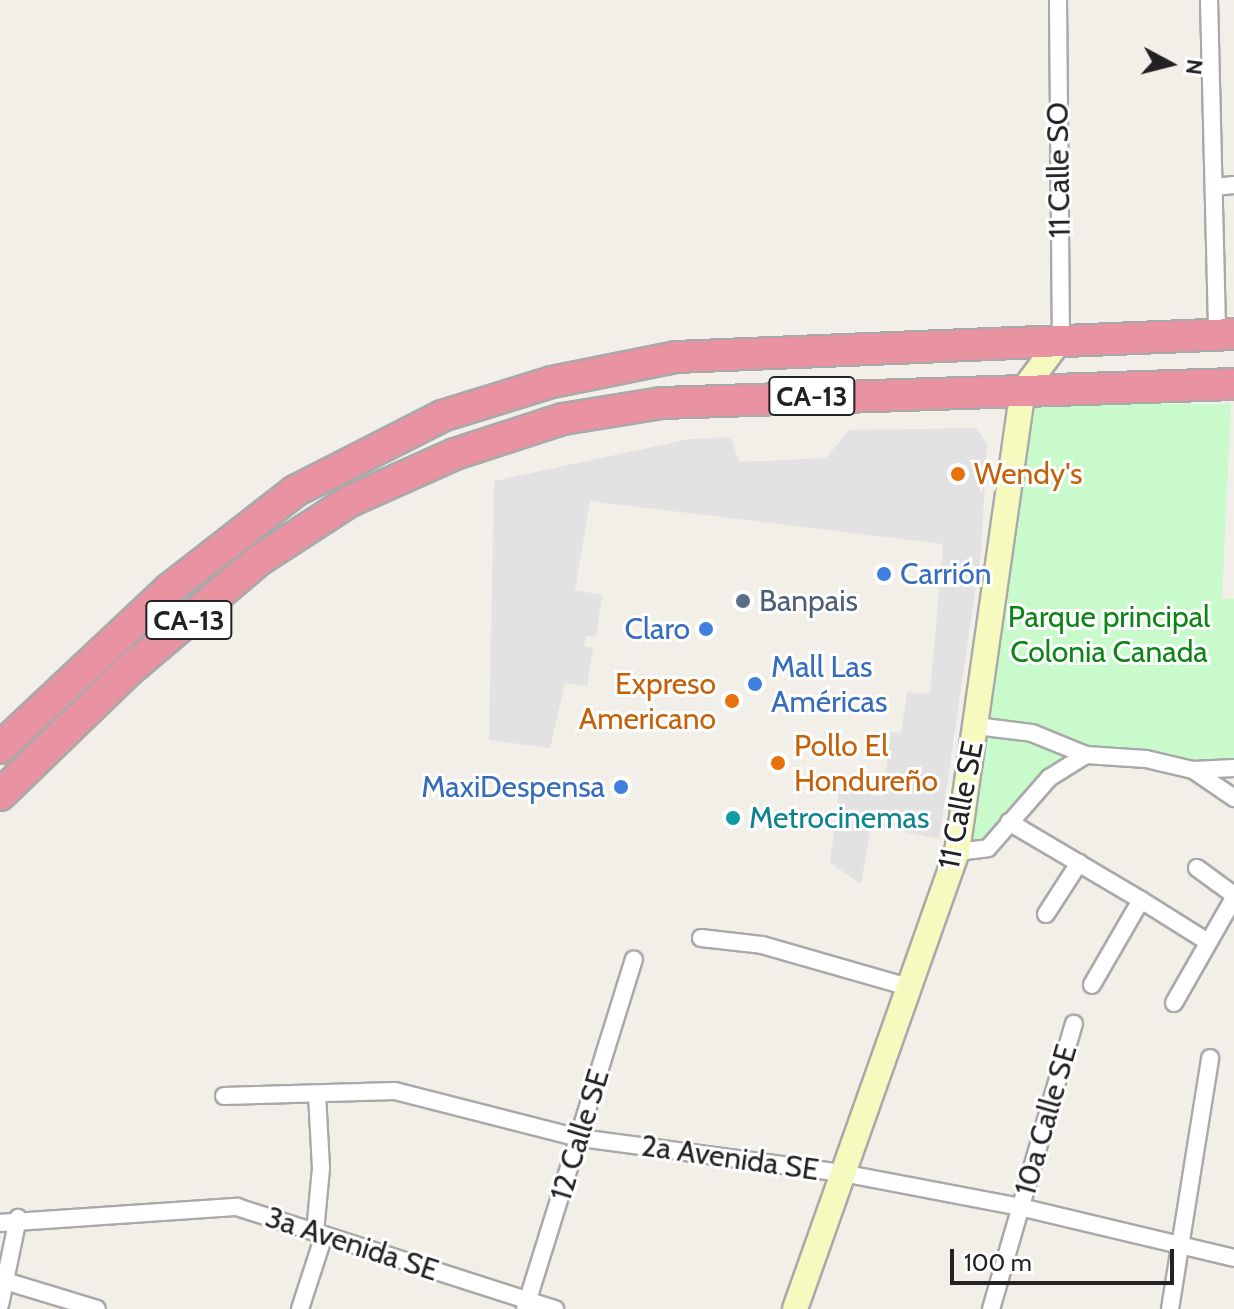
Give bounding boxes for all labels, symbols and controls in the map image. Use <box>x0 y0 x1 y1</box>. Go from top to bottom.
north arrow <box>1130 24 1210 104</box>
text: N <box>1180 58 1209 76</box>
street label: 11 Calle SO <box>1040 102 1078 238</box>
road number: CA-13 <box>768 372 856 420</box>
place label: Wendy's <box>974 456 1082 492</box>
marker: Wendy's <box>949 465 967 483</box>
place label: Carrión <box>900 556 991 592</box>
marker: Carrión <box>875 565 893 583</box>
place label: Banpais <box>759 583 858 619</box>
marker: Banpais <box>734 592 752 610</box>
road number: CA-13 <box>145 596 233 644</box>
park label: Parque principal Colonia Canada <box>1008 599 1210 670</box>
place label: Claro <box>624 611 690 647</box>
marker: Claro <box>697 620 715 638</box>
place label: Mall Las Américas <box>771 649 887 720</box>
place label: Expreso Americano <box>579 666 716 736</box>
marker: Mall Las Américas <box>746 675 764 693</box>
marker: Expreso Americano <box>723 692 741 710</box>
place label: Pollo El Hondureño <box>794 728 938 798</box>
street label: 11 Calle SE <box>931 738 991 872</box>
marker: Pollo El Hondureño <box>769 754 787 772</box>
place label: MaxiDespensa <box>421 769 605 805</box>
marker: MaxiDespensa <box>612 778 630 796</box>
place label: Metrocinemas <box>749 800 929 836</box>
marker: Metrocinemas <box>724 809 742 827</box>
street label: 10a Calle SE <box>1007 1041 1085 1199</box>
street label: 12 Calle SE <box>543 1065 617 1205</box>
street label: 2a Avenida SE <box>639 1128 821 1188</box>
street label: 3a Avenida SE <box>261 1199 443 1289</box>
scale bar <box>954 1233 1178 1283</box>
text: 100 m <box>964 1248 1032 1277</box>

